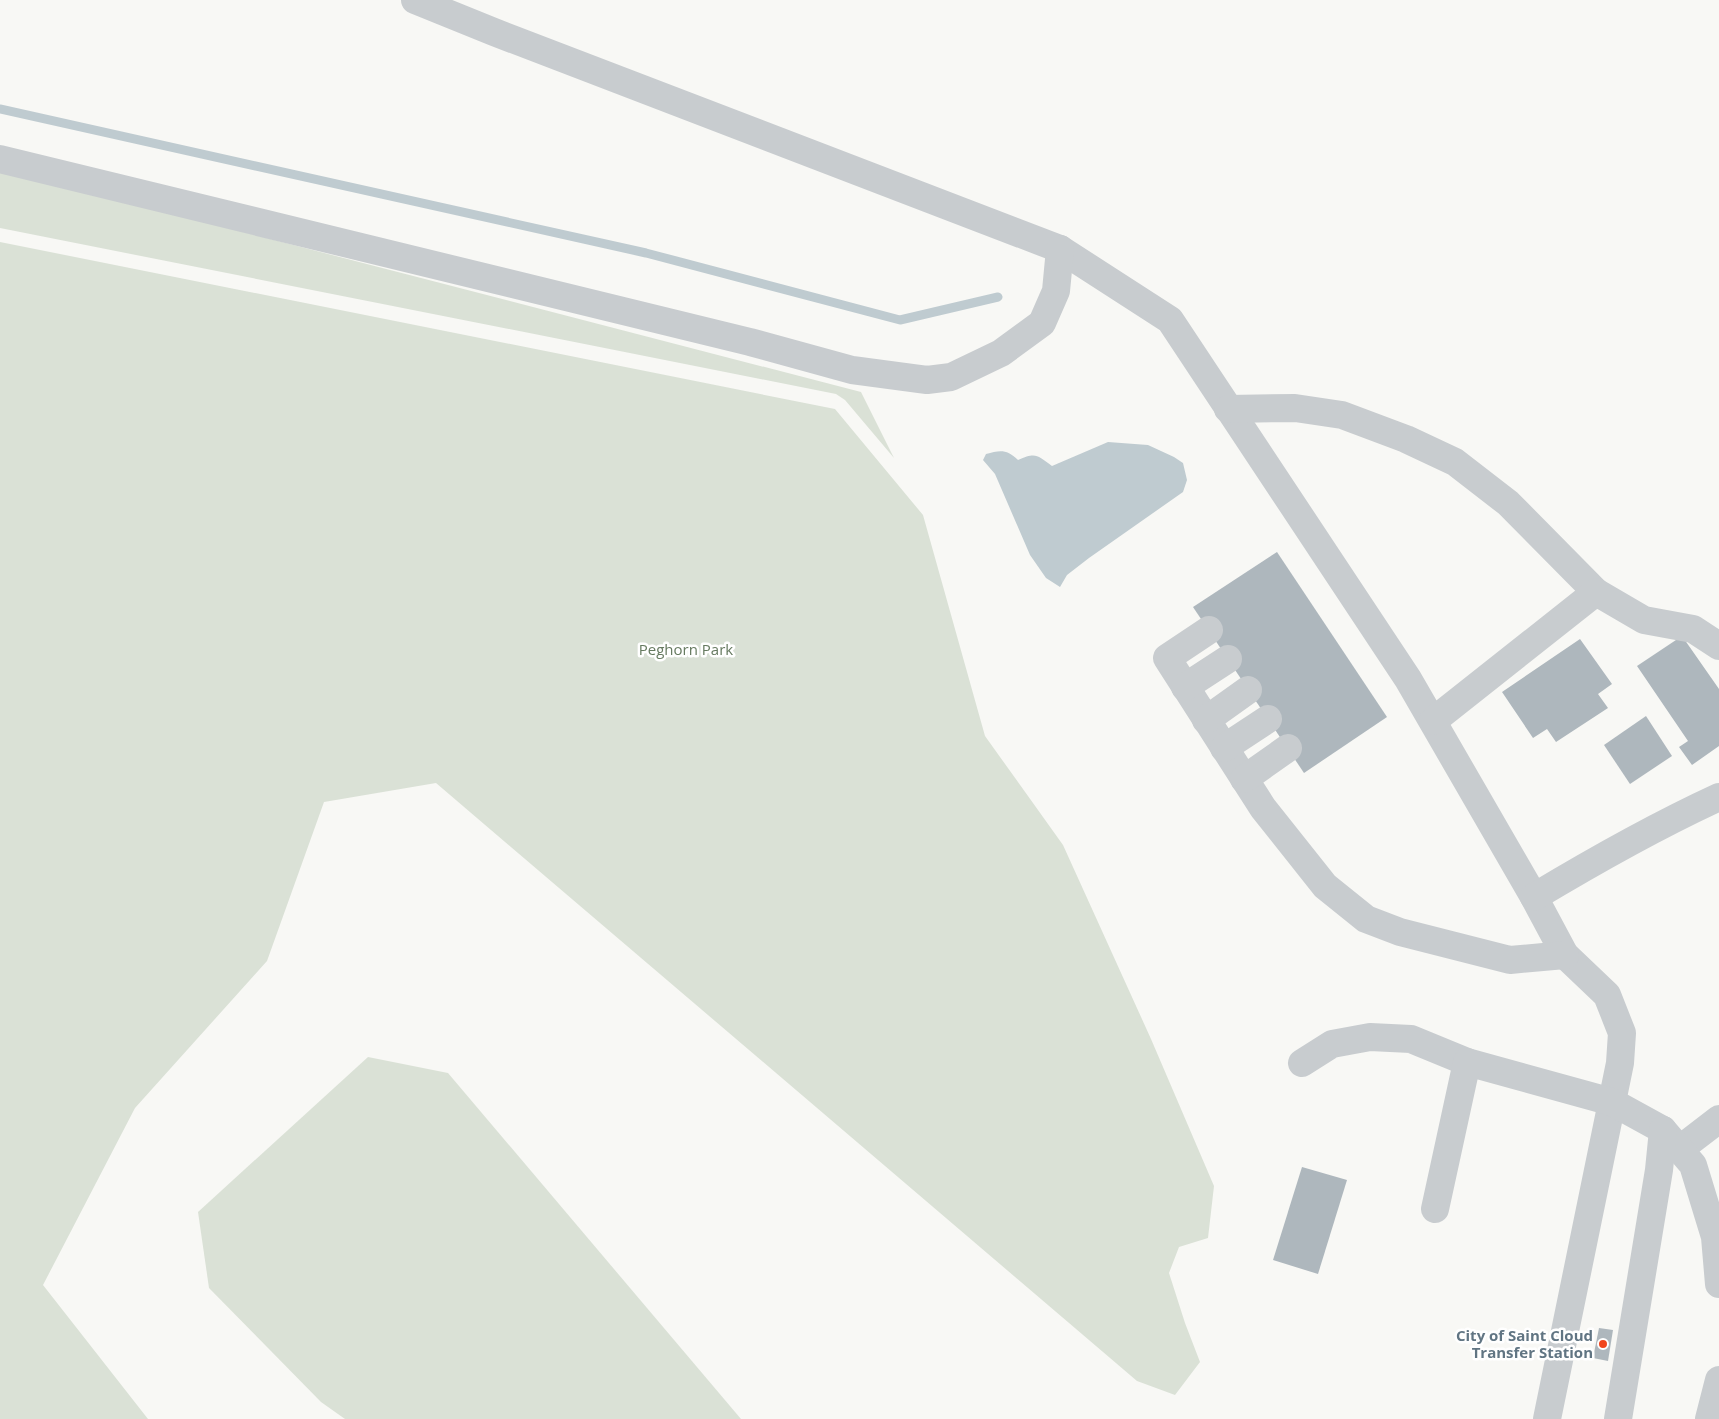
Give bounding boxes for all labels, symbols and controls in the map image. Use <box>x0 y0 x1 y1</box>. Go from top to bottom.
park label: Peghorn Park <box>639 639 733 659</box>
place label: City of Saint Cloud Transfer Station <box>1456 1325 1593 1362</box>
marker: City of Saint Cloud Transfer Station <box>1597 1338 1609 1350</box>

